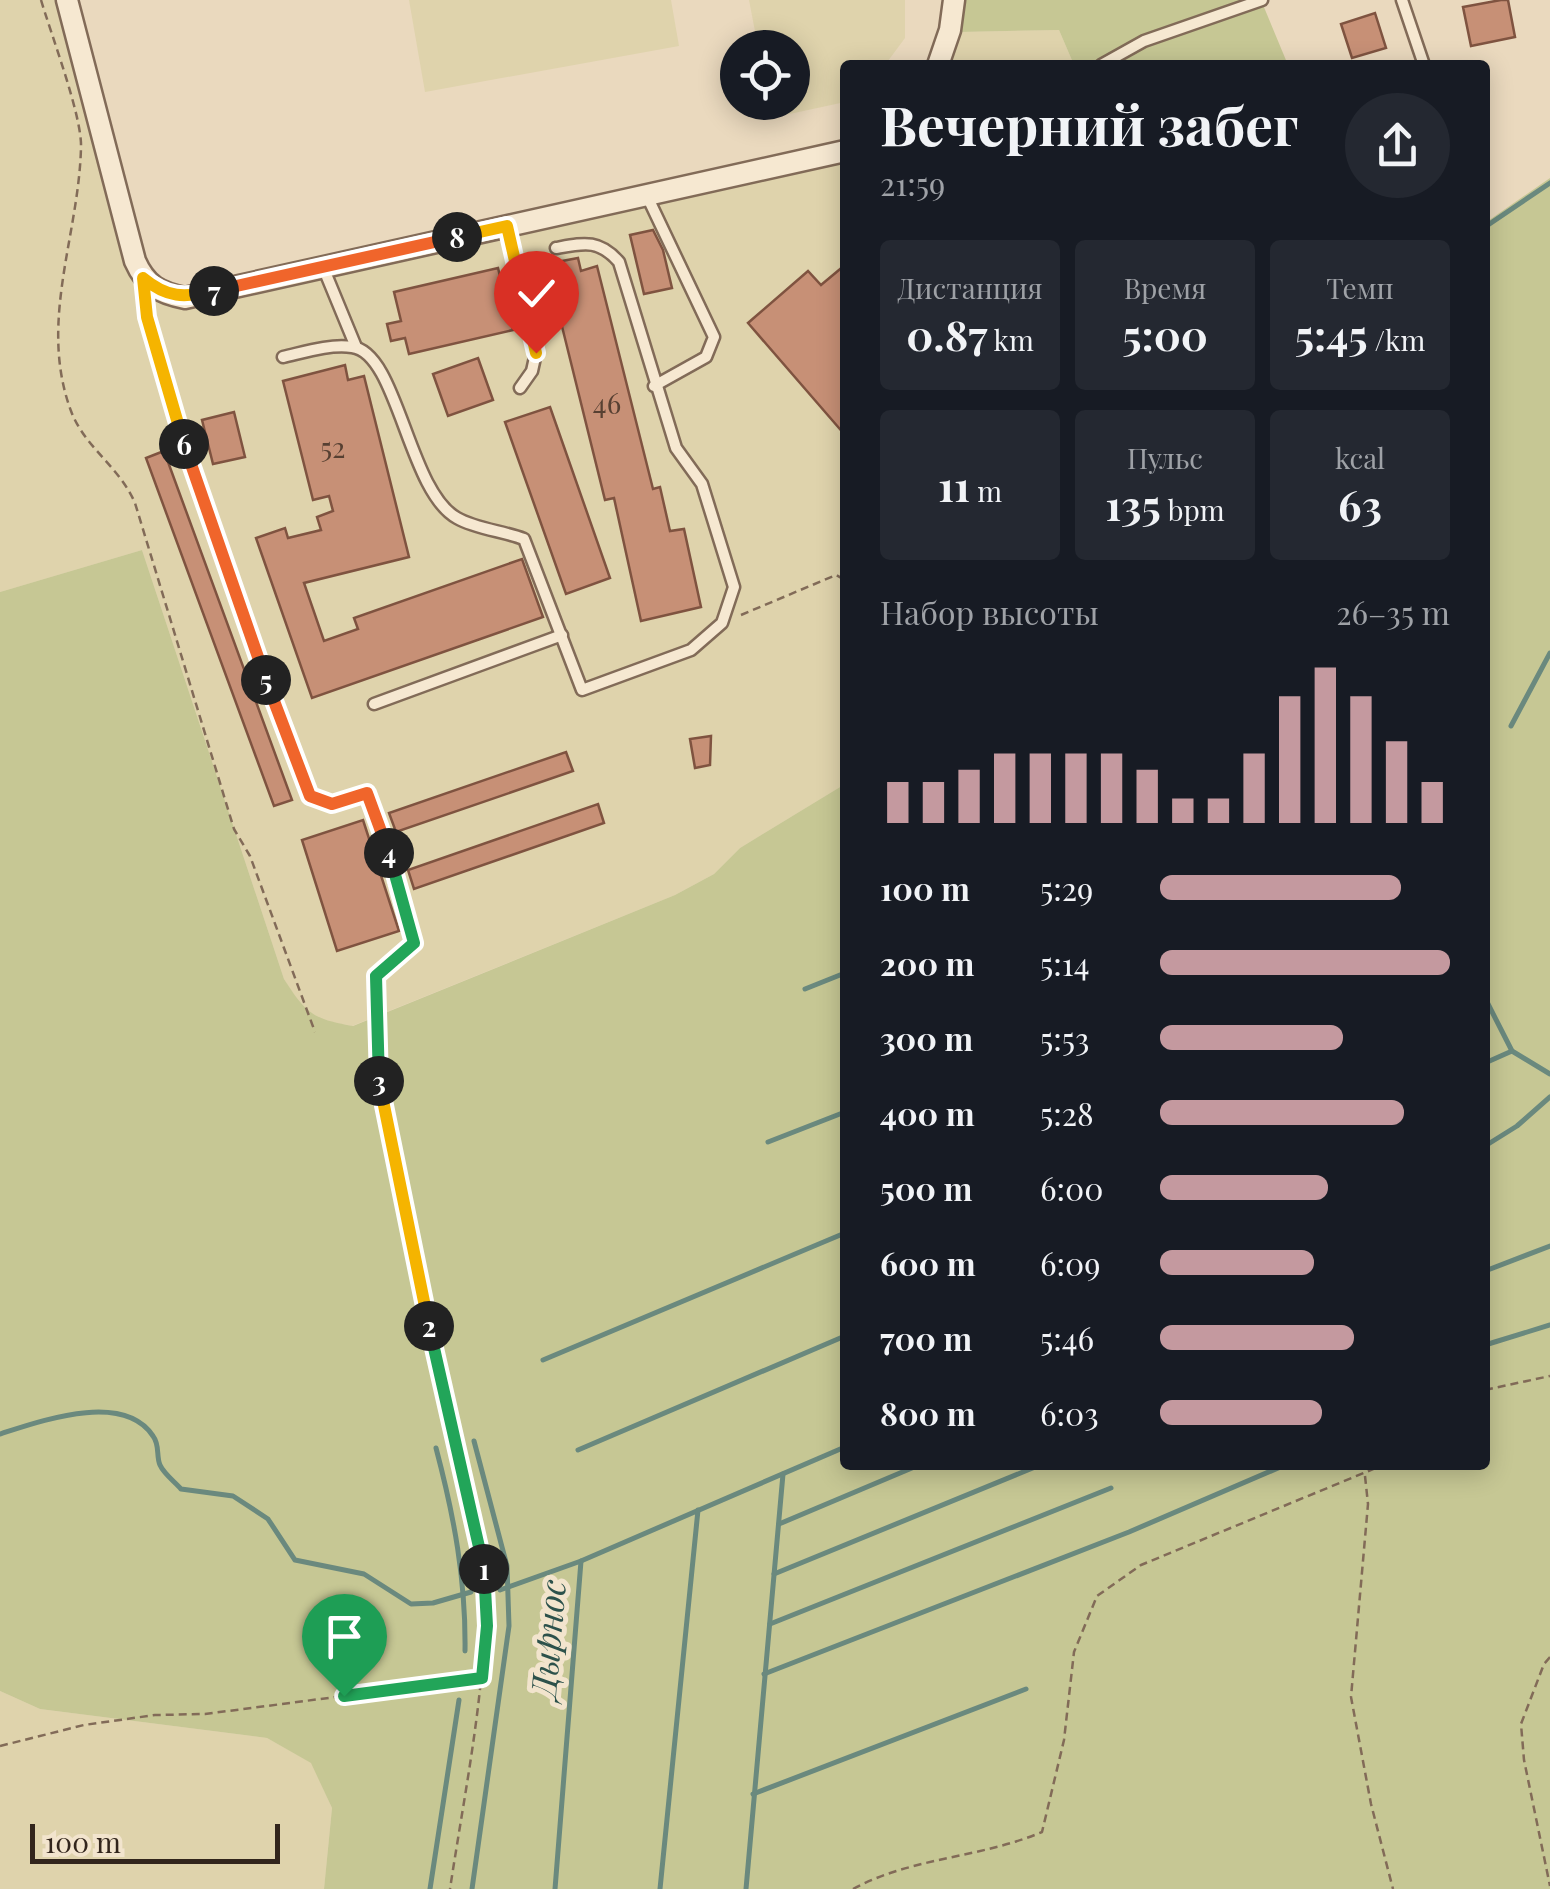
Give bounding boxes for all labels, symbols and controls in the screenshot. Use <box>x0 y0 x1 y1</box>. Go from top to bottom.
map controls <box>720 30 810 120</box>
button: locate <box>720 30 810 120</box>
text: Вечерний забег <box>880 86 1299 160</box>
button: share <box>1345 93 1450 198</box>
text: 21:59 <box>880 161 945 204</box>
pin: 8 <box>432 212 482 262</box>
text: 8 <box>449 218 465 255</box>
pin <box>494 251 579 354</box>
pin: 7 <box>189 266 239 316</box>
icon: check <box>509 266 564 321</box>
text: Дистанция <box>897 269 1043 306</box>
text: Время <box>1124 269 1206 306</box>
text: Темп <box>1326 269 1394 306</box>
text: 7 <box>208 272 220 309</box>
text: 0.87 <box>906 306 987 362</box>
text: 5:00 <box>1122 306 1208 362</box>
text: 5:45 <box>1295 306 1368 362</box>
text: km <box>987 321 1034 358</box>
text: /km <box>1368 321 1425 358</box>
house number: 46 <box>593 384 621 421</box>
pin: 6 <box>159 419 209 469</box>
text: 6 <box>176 425 192 462</box>
house number: 52 <box>320 428 346 465</box>
text: Пульс <box>1127 439 1203 476</box>
text: kcal <box>1335 439 1385 476</box>
text: 11 <box>938 457 970 513</box>
text: m <box>970 472 1002 509</box>
text: 135 <box>1105 476 1161 532</box>
text: 63 <box>1338 476 1382 532</box>
text: bpm <box>1161 491 1225 528</box>
text: Набор высоты <box>880 590 1099 633</box>
text: 26–35 m <box>1336 590 1450 633</box>
pin: 5 <box>241 655 291 705</box>
text: 5 <box>260 661 272 698</box>
pin: 4 <box>364 828 414 878</box>
text: 4 <box>382 834 396 871</box>
text: 100 m <box>880 866 970 909</box>
text: 5:29 <box>1040 866 1093 909</box>
text: 200 m <box>880 941 974 984</box>
text: 5:14 <box>1040 941 1089 984</box>
text: 300 m <box>880 1016 973 1059</box>
text: 5:53 <box>1040 1016 1090 1059</box>
pin: 3 <box>354 1056 404 1106</box>
text: 3 <box>372 1062 386 1099</box>
text: 400 m <box>880 1091 975 1134</box>
text: 5:28 <box>1040 1091 1094 1134</box>
text: 500 m <box>880 1166 972 1209</box>
text: 6:00 <box>1040 1166 1103 1209</box>
text: 600 m <box>880 1241 976 1284</box>
text: 6:09 <box>1040 1241 1101 1284</box>
pin: 2 <box>404 1301 454 1351</box>
text: 2 <box>422 1307 436 1344</box>
text: 700 m <box>880 1316 972 1359</box>
text: 5:46 <box>1040 1316 1094 1359</box>
text: 800 m <box>880 1391 976 1434</box>
text: 6:03 <box>1040 1391 1099 1434</box>
pin: 1 <box>459 1544 509 1594</box>
text: 1 <box>479 1550 489 1587</box>
water label: Дырнос <box>517 1578 575 1706</box>
pin <box>302 1594 387 1697</box>
icon: arrive <box>317 1609 372 1664</box>
scale bar <box>30 1819 280 1864</box>
text: 100 m <box>45 1823 121 1860</box>

